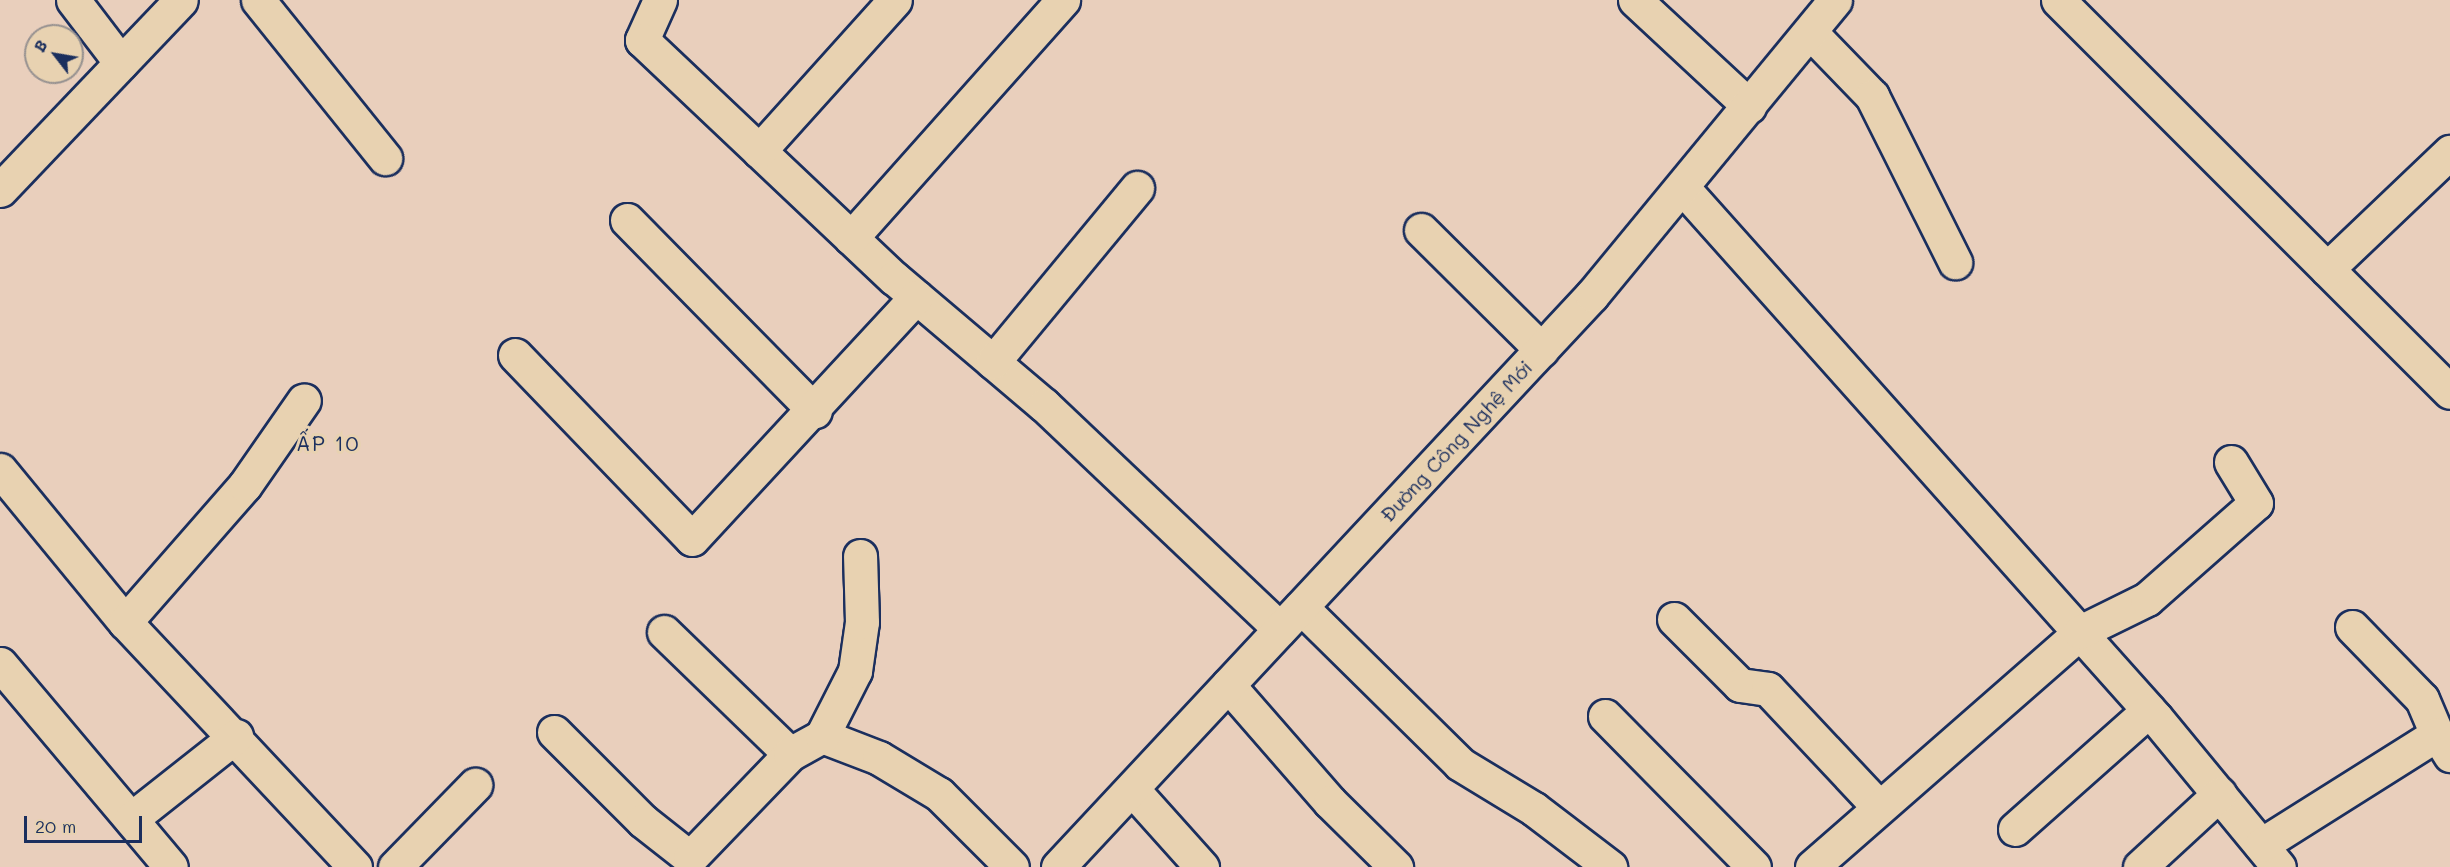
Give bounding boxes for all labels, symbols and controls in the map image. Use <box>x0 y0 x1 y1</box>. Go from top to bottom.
north arrow <box>24 24 84 84</box>
text: B <box>28 35 52 56</box>
street label: Đường Công Nghệ Mới <box>1375 355 1537 527</box>
district label: ẤP 10 <box>296 430 360 456</box>
scale bar <box>27 804 146 842</box>
text: 20 m <box>35 814 76 838</box>

